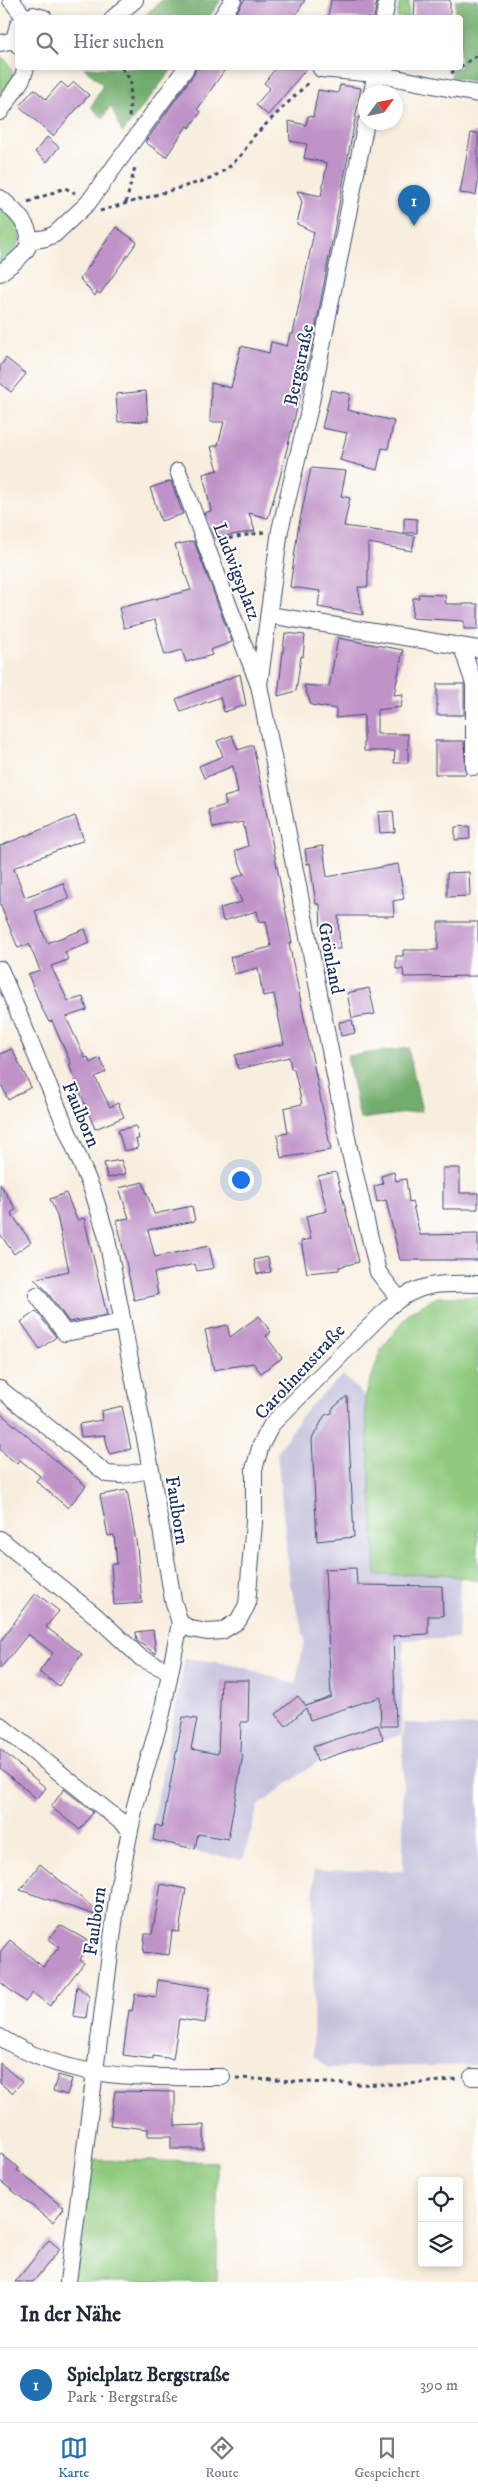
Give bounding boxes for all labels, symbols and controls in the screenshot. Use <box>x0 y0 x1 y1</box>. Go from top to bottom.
search box <box>15 15 463 70</box>
icon: search <box>33 29 61 57</box>
text: Hier suchen <box>73 31 164 54</box>
north arrow <box>358 85 403 130</box>
pin: 1 <box>398 185 430 226</box>
street label: Bergstraße <box>280 322 319 408</box>
street label: Ludwigsplatz <box>208 520 266 623</box>
street label: Grönland <box>312 920 349 997</box>
street label: Faulborn <box>57 1078 105 1151</box>
your location <box>228 1167 254 1193</box>
street label: Carolinenstraße <box>250 1319 350 1425</box>
street label: Faulborn <box>160 1474 193 1546</box>
street label: Faulborn <box>79 1885 112 1957</box>
map controls <box>418 2177 463 2267</box>
button: locate <box>418 2177 463 2222</box>
button: layers <box>418 2222 463 2267</box>
text: In der Nähe <box>20 2302 121 2328</box>
text: Spielplatz Bergstraße <box>67 2364 230 2387</box>
text: 1 <box>33 2375 39 2395</box>
text: 390 m <box>420 2375 458 2395</box>
text: Park · Bergstraße <box>67 2387 178 2407</box>
tab: Karte <box>58 2434 89 2482</box>
tab: Route <box>205 2434 238 2482</box>
tab: Gespeichert <box>354 2434 420 2482</box>

